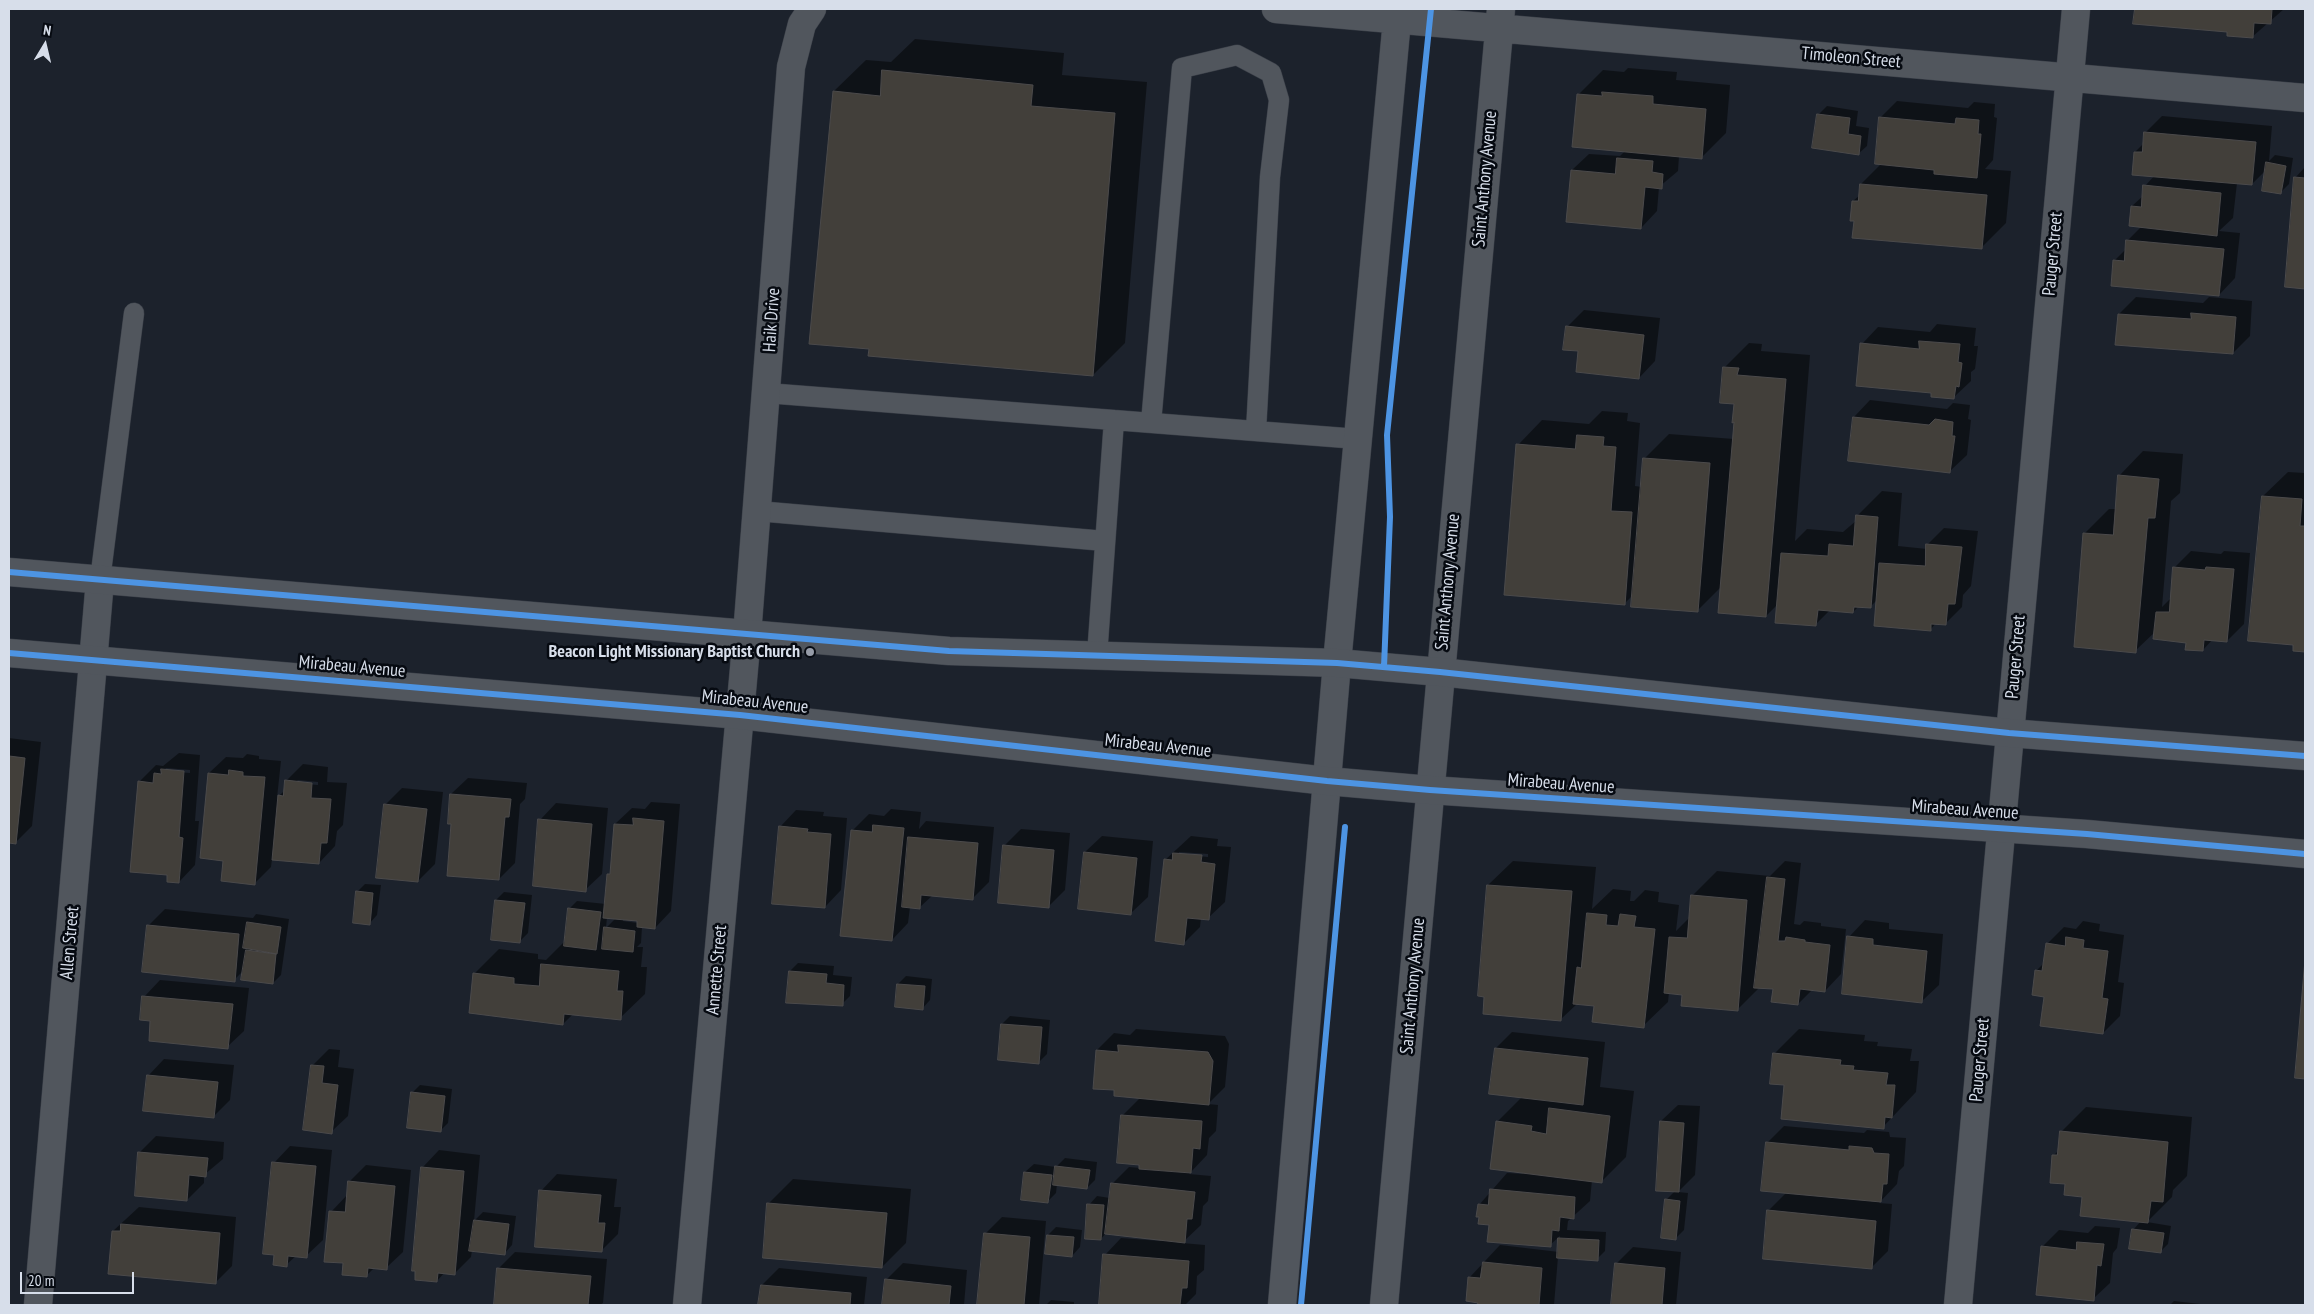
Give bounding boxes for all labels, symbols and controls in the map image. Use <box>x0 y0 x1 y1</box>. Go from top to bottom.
north arrow <box>20 20 70 70</box>
text: N <box>42 21 52 40</box>
street label: Timoleon Street <box>1800 43 1902 73</box>
street label: Saint Anthony Avenue <box>1468 110 1502 248</box>
street label: Pauger Street <box>2039 211 2067 297</box>
street label: Haik Drive <box>759 287 785 353</box>
street label: Saint Anthony Avenue <box>1431 513 1465 651</box>
street label: Pauger Street <box>2002 614 2030 700</box>
place label: Beacon Light Missionary Baptist Church <box>548 641 800 663</box>
marker: Beacon Light Missionary Baptist Church <box>804 646 816 658</box>
street label: Mirabeau Avenue <box>298 652 406 682</box>
street label: Mirabeau Avenue <box>701 686 809 718</box>
street label: Mirabeau Avenue <box>1104 730 1212 762</box>
street label: Mirabeau Avenue <box>1507 769 1615 799</box>
street label: Mirabeau Avenue <box>1911 795 2019 825</box>
street label: Allen Street <box>56 906 84 980</box>
street label: Saint Anthony Avenue <box>1396 917 1430 1055</box>
street label: Annette Street <box>702 924 732 1016</box>
street label: Pauger Street <box>1966 1017 1994 1103</box>
scale bar <box>22 1262 136 1294</box>
text: 20 m <box>28 1271 54 1290</box>

